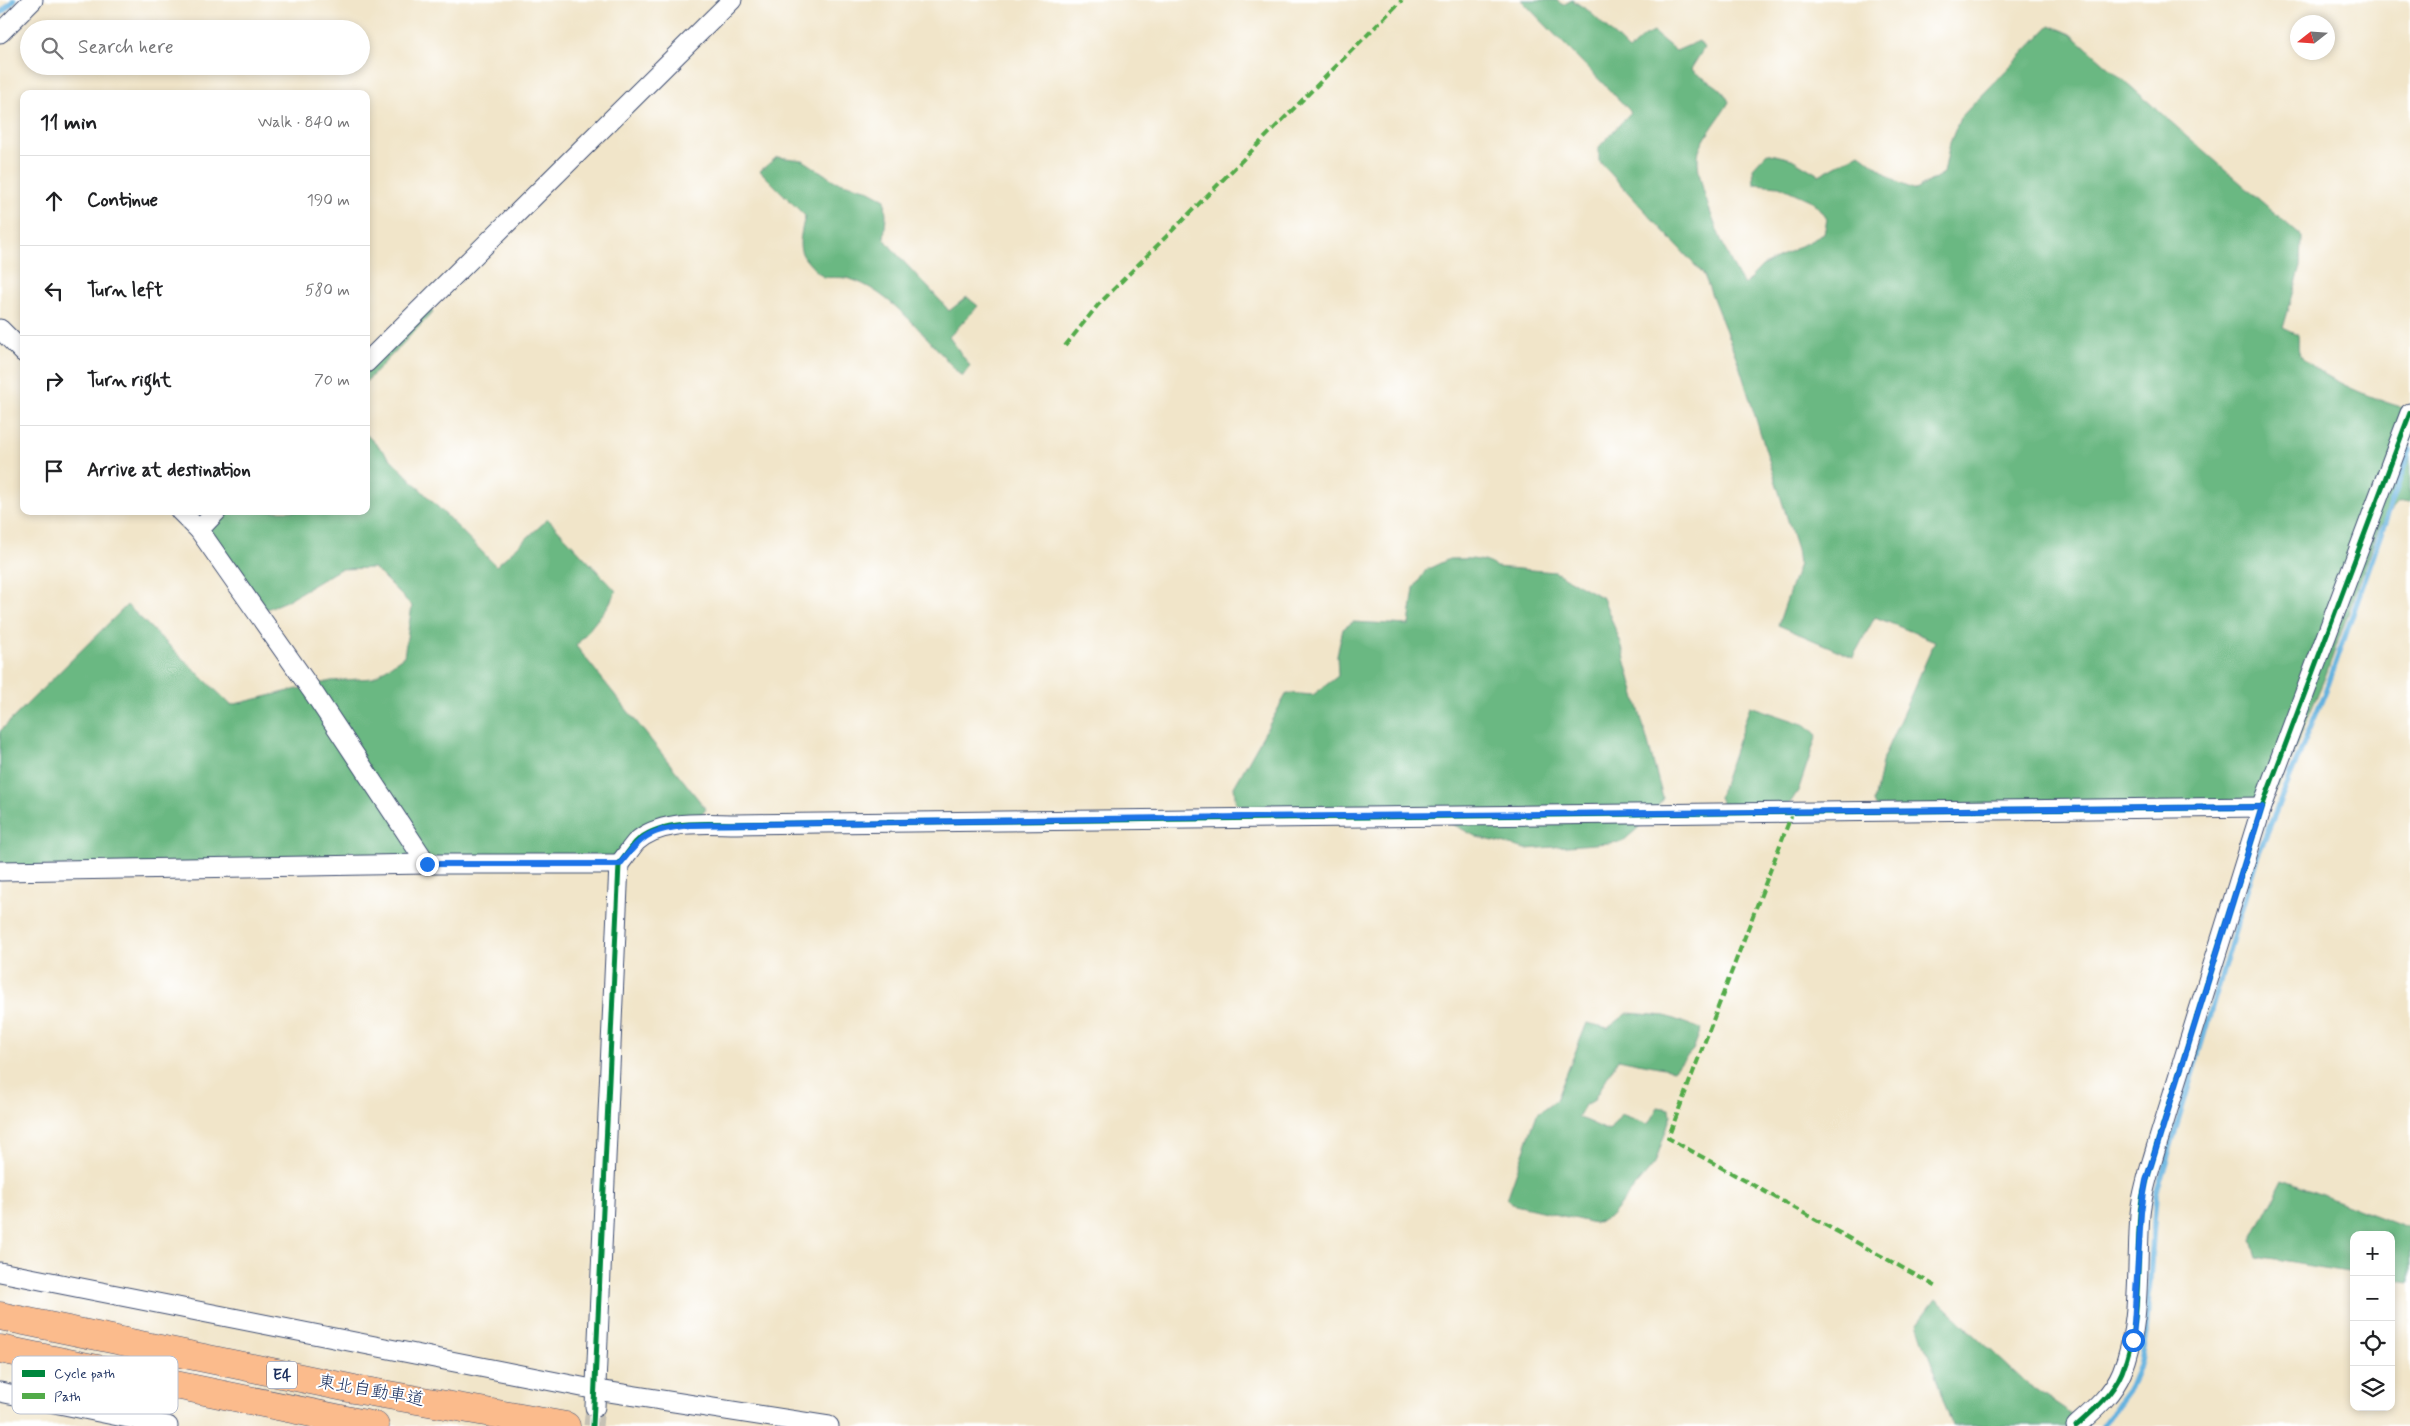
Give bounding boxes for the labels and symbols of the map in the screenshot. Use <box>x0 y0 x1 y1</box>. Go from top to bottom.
north arrow <box>2290 15 2335 60</box>
route end <box>416 853 439 876</box>
route start <box>2122 1329 2145 1352</box>
legend <box>12 1356 178 1414</box>
road number: E4 <box>267 1362 297 1388</box>
text: Cycle path <box>54 1365 115 1383</box>
street label: 東北自動車道 <box>316 1370 426 1412</box>
text: Path <box>54 1388 81 1406</box>

